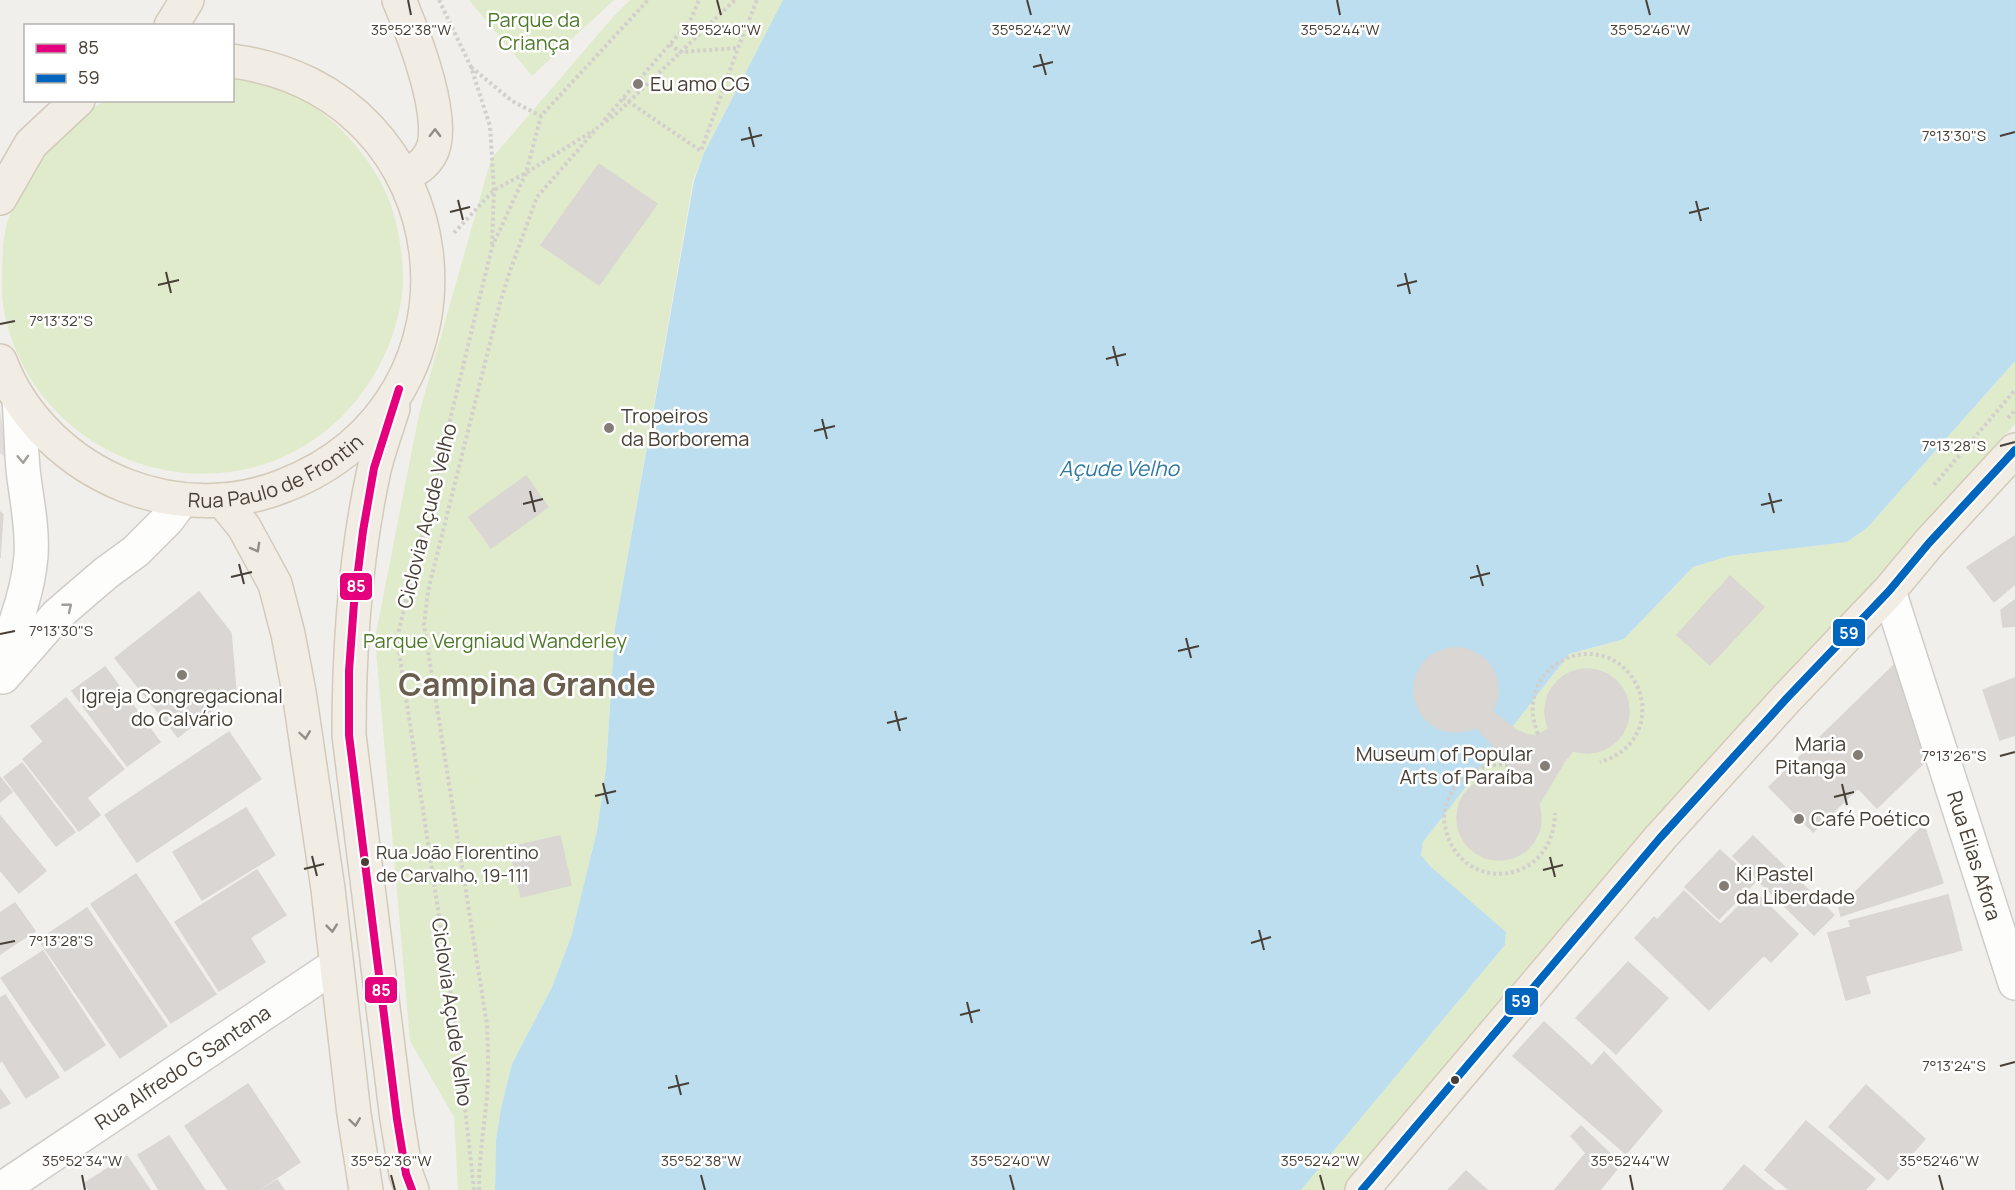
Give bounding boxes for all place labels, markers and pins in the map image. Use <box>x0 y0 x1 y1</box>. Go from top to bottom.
place label: Eu amo CG <box>650 70 750 97</box>
marker: Eu amo CG <box>631 77 645 91</box>
place label: Tropeiros da Borborema <box>621 402 749 452</box>
marker: Tropeiros da Borborema <box>602 421 616 435</box>
marker: Igreja Congregacional do Calvário <box>175 668 189 682</box>
place label: Igreja Congregacional do Calvário <box>81 682 283 732</box>
place label: Maria Pitanga <box>1775 730 1846 780</box>
place label: Museum of Popular Arts of Paraíba <box>1356 740 1533 790</box>
marker: Maria Pitanga <box>1851 748 1865 762</box>
marker: Museum of Popular Arts of Paraíba <box>1538 759 1552 773</box>
place label: Café Poético <box>1811 805 1930 832</box>
marker: Café Poético <box>1792 812 1806 826</box>
place label: Rua João Florentino de Carvalho, 19-111 <box>376 840 539 887</box>
marker: Rua João Florentino de Carvalho, 19-111 <box>359 856 371 868</box>
place label: Ki Pastel da Liberdade <box>1736 860 1855 910</box>
marker: Ki Pastel da Liberdade <box>1717 879 1731 893</box>
unlabelled marker <box>1449 1074 1461 1086</box>

